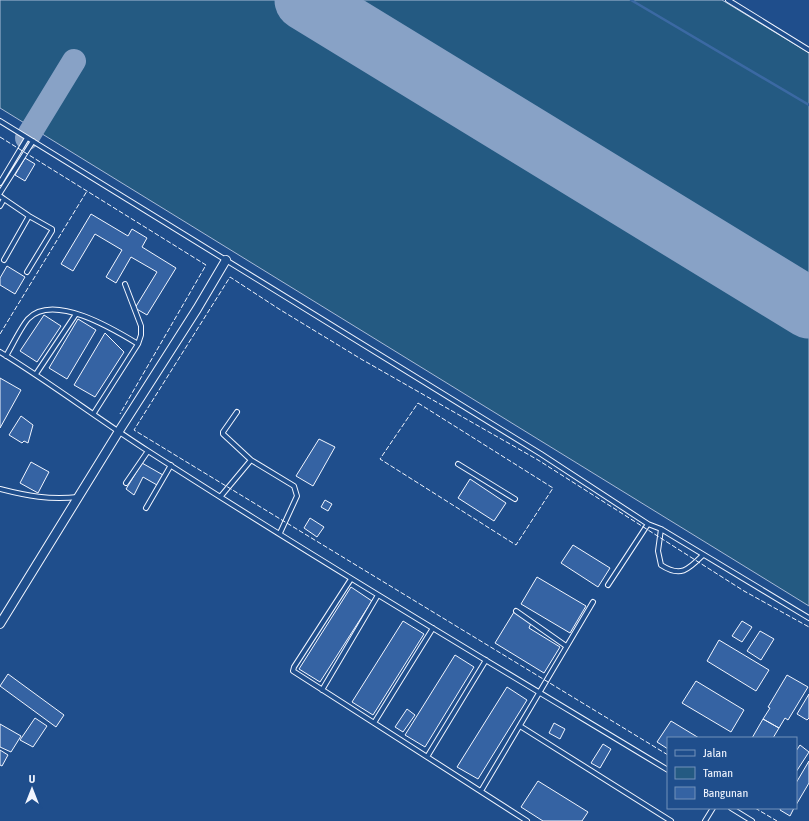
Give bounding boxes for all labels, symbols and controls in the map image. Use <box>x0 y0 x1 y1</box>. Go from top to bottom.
legend <box>667 737 797 809</box>
text: Jalan <box>703 746 727 760</box>
text: Taman <box>703 766 733 780</box>
north arrow <box>12 769 52 809</box>
text: U <box>29 773 35 785</box>
text: Bangunan <box>703 786 748 800</box>

